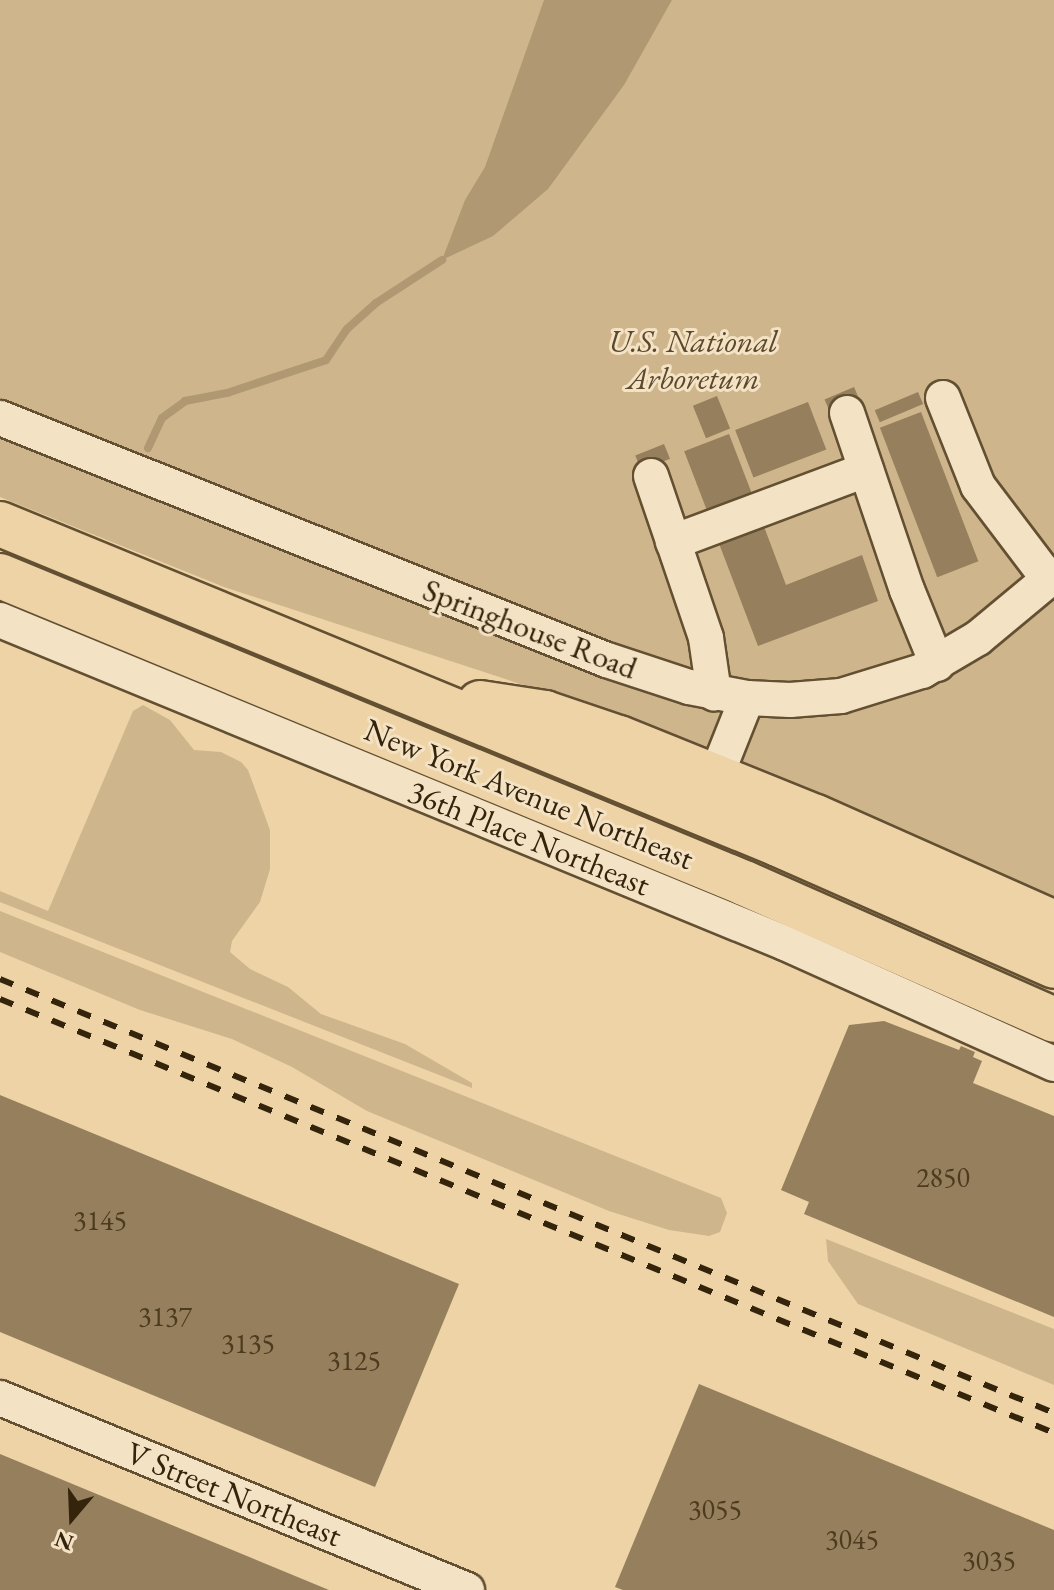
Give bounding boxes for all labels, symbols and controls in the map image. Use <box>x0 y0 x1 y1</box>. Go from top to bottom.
park label: U.S. National Arboretum <box>608 323 778 398</box>
street label: Springhouse Road <box>418 571 642 687</box>
street label: New York Avenue Northeast <box>359 710 699 878</box>
street label: 36th Place Northeast <box>403 772 655 904</box>
house number: 2850 <box>916 1160 970 1194</box>
house number: 3145 <box>73 1203 127 1237</box>
house number: 3137 <box>138 1299 192 1333</box>
house number: 3135 <box>221 1326 275 1360</box>
house number: 3125 <box>327 1343 381 1377</box>
street label: V Street Northeast <box>121 1433 347 1555</box>
north arrow <box>32 1478 112 1558</box>
house number: 3055 <box>688 1492 742 1526</box>
house number: 3045 <box>825 1522 879 1556</box>
text: N <box>51 1525 77 1558</box>
house number: 3035 <box>962 1543 1016 1577</box>

